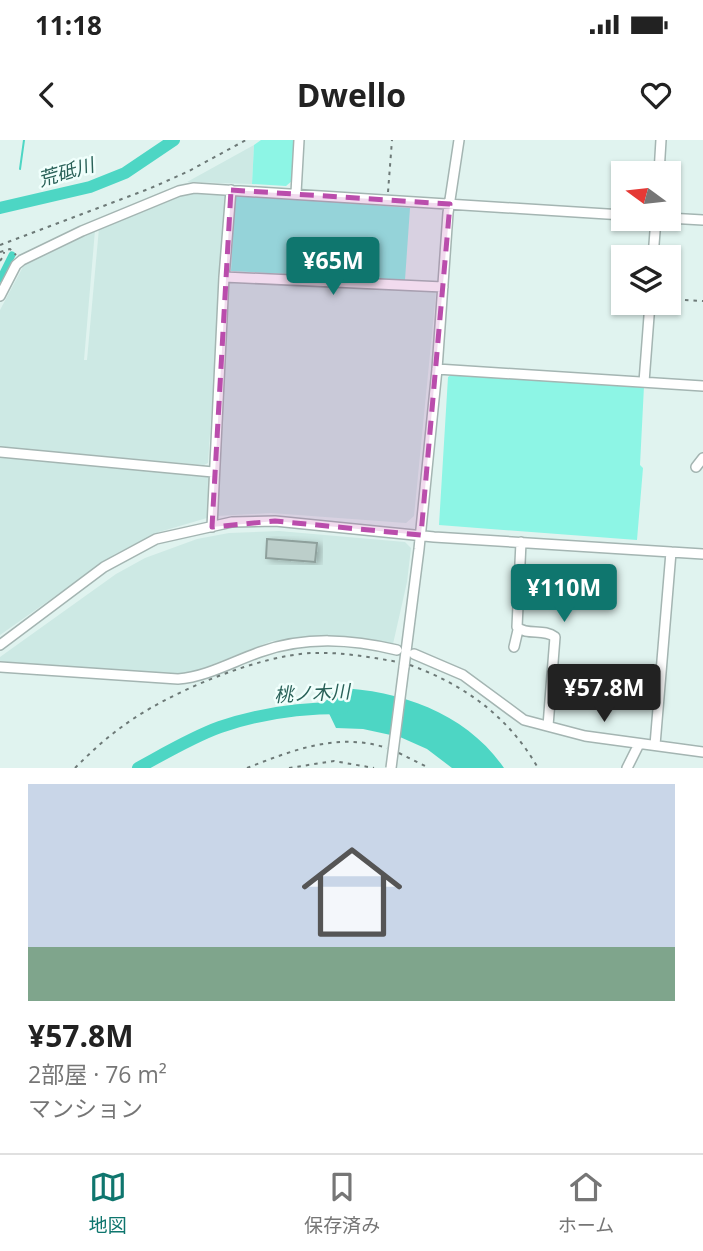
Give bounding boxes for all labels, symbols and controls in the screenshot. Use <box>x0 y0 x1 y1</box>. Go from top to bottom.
text: 11:18 <box>35 7 102 43</box>
text: Dwello <box>297 73 406 116</box>
icon: back <box>28 76 66 114</box>
icon: heart <box>637 76 675 114</box>
water label: 荒砥川 <box>35 151 99 192</box>
north arrow <box>611 161 681 231</box>
map controls <box>611 161 681 315</box>
pin: ¥65M <box>292 237 374 297</box>
text: ¥65M <box>302 244 364 276</box>
button: layers <box>611 245 681 315</box>
pin: ¥110M <box>515 564 613 624</box>
text: ¥110M <box>527 571 601 603</box>
pin: ¥57.8M <box>547 664 661 724</box>
text: ¥57.8M <box>564 671 644 703</box>
water label: 桃ノ木川 <box>273 678 353 708</box>
icon: home <box>289 829 415 955</box>
text: ¥57.8M <box>28 1015 133 1056</box>
text: 2部屋 · 76 m² <box>28 1058 167 1090</box>
text: マンション <box>28 1092 143 1124</box>
tab: 地図 <box>89 1168 127 1238</box>
tab: 保存済み <box>304 1168 380 1238</box>
tab: ホーム <box>558 1168 614 1238</box>

